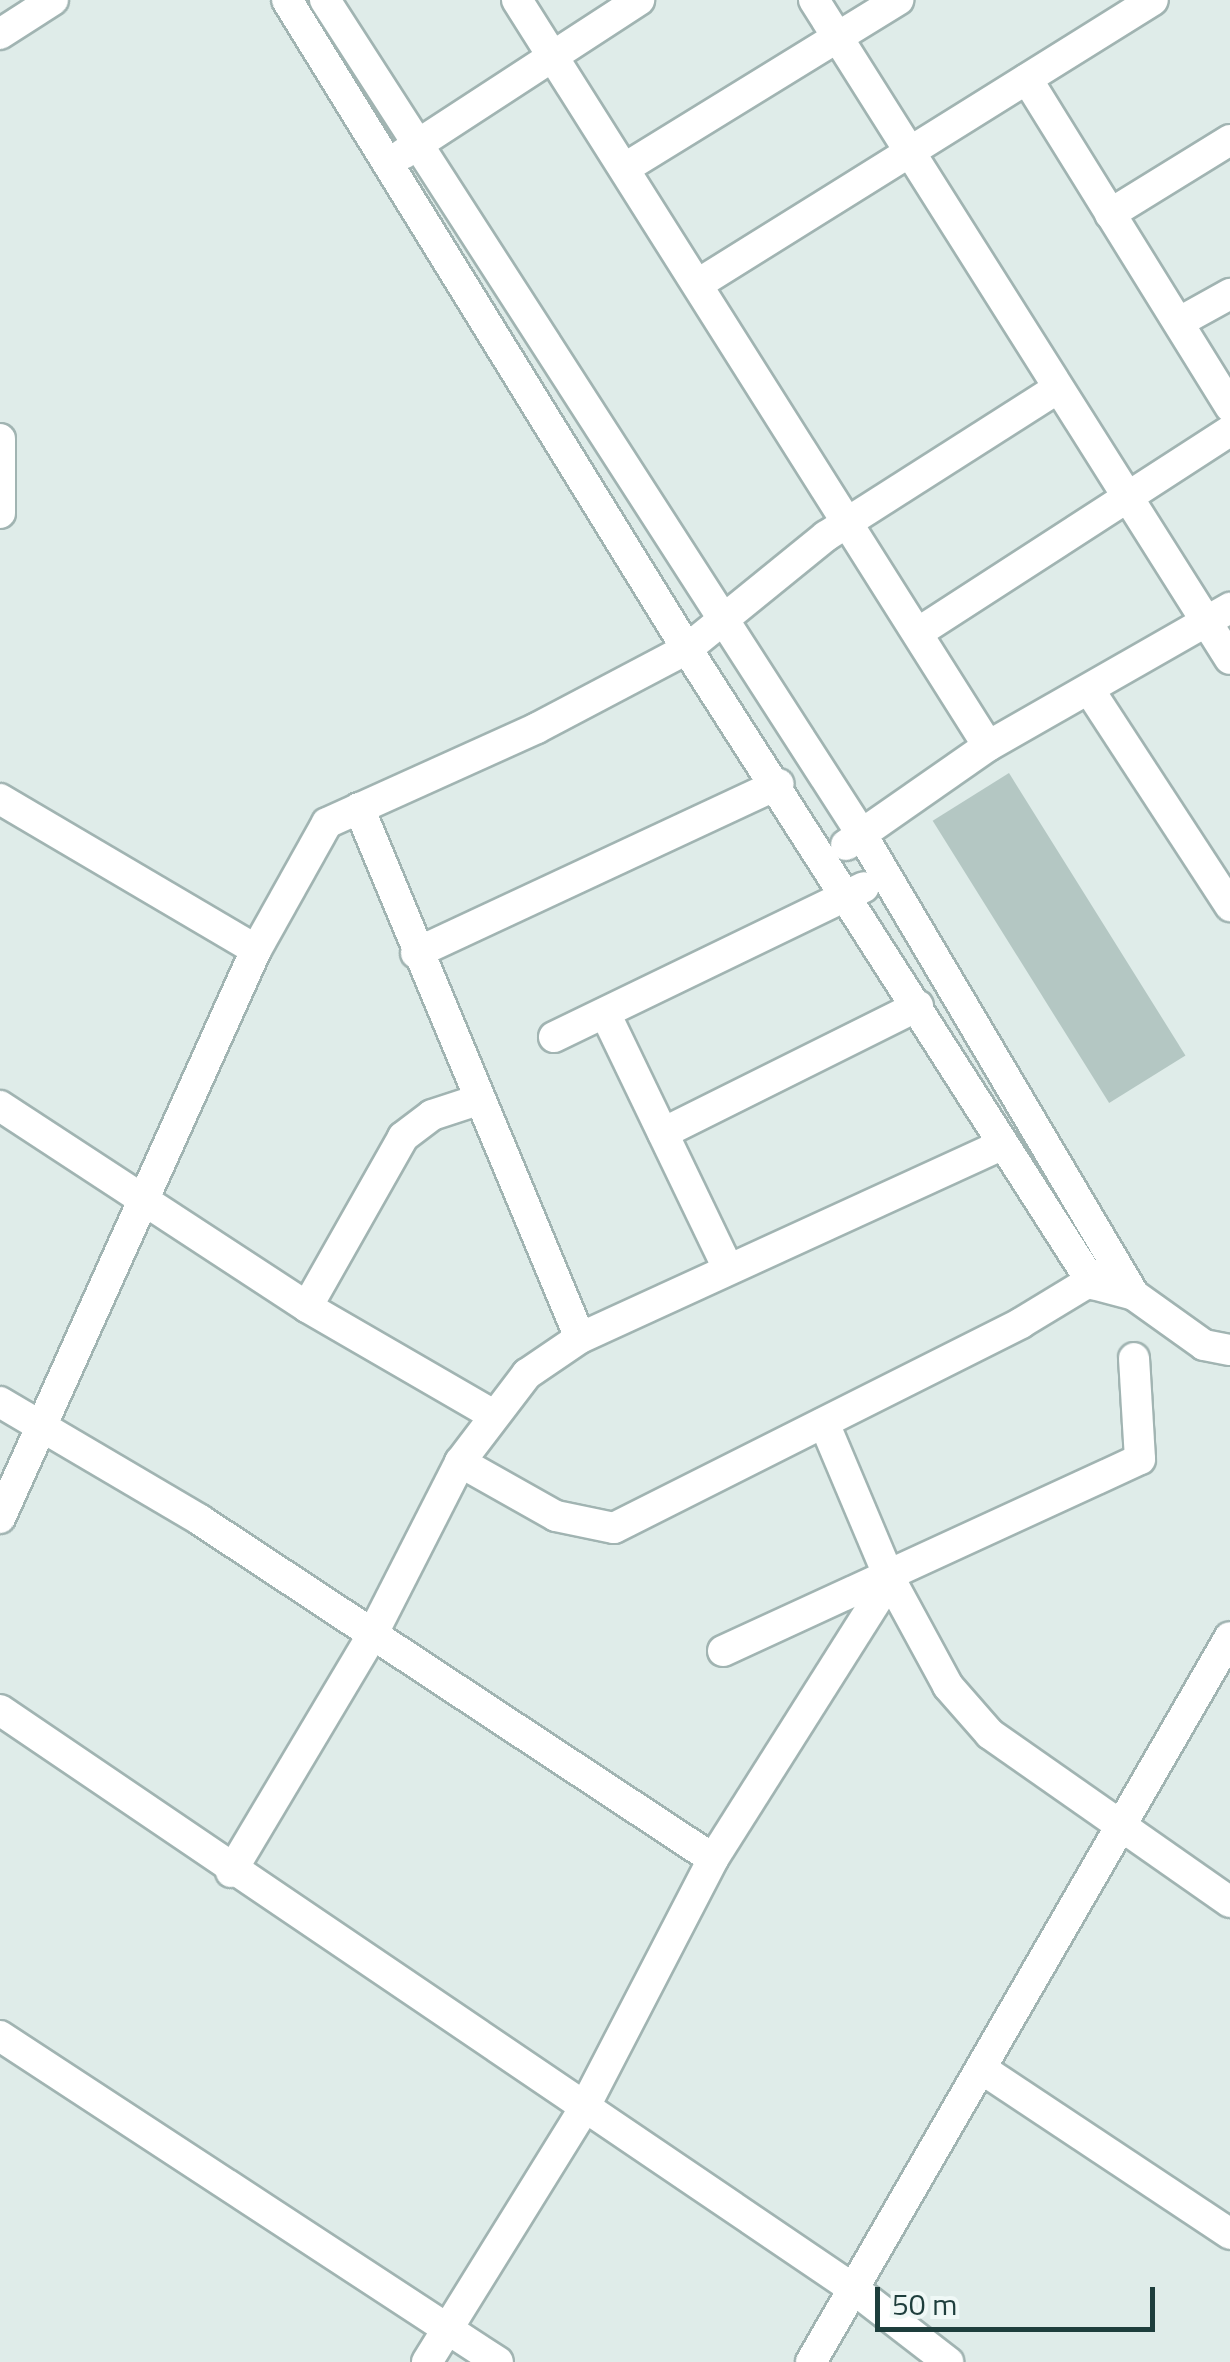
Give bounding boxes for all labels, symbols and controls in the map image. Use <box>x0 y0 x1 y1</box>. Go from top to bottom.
scale bar <box>880 2267 1160 2329</box>
text: 50 m <box>892 2281 957 2327</box>

